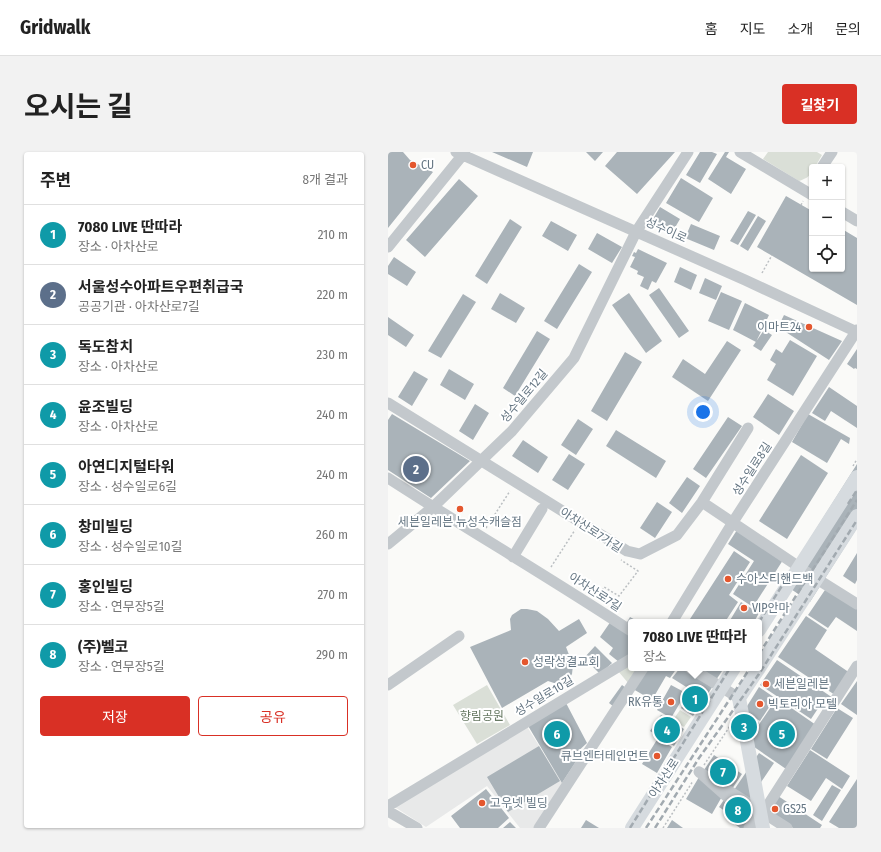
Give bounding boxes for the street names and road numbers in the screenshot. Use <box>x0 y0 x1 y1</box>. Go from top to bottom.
street label: 성수이로 <box>643 215 689 245</box>
street label: 성수일로12길 <box>498 367 550 425</box>
street label: 성수일로8길 <box>729 440 775 498</box>
street label: 아차산로7가길 <box>557 505 625 555</box>
street label: 아차산로7길 <box>566 570 624 614</box>
street label: 성수일로10길 <box>512 673 576 719</box>
street label: 아차산로 <box>646 756 682 800</box>

